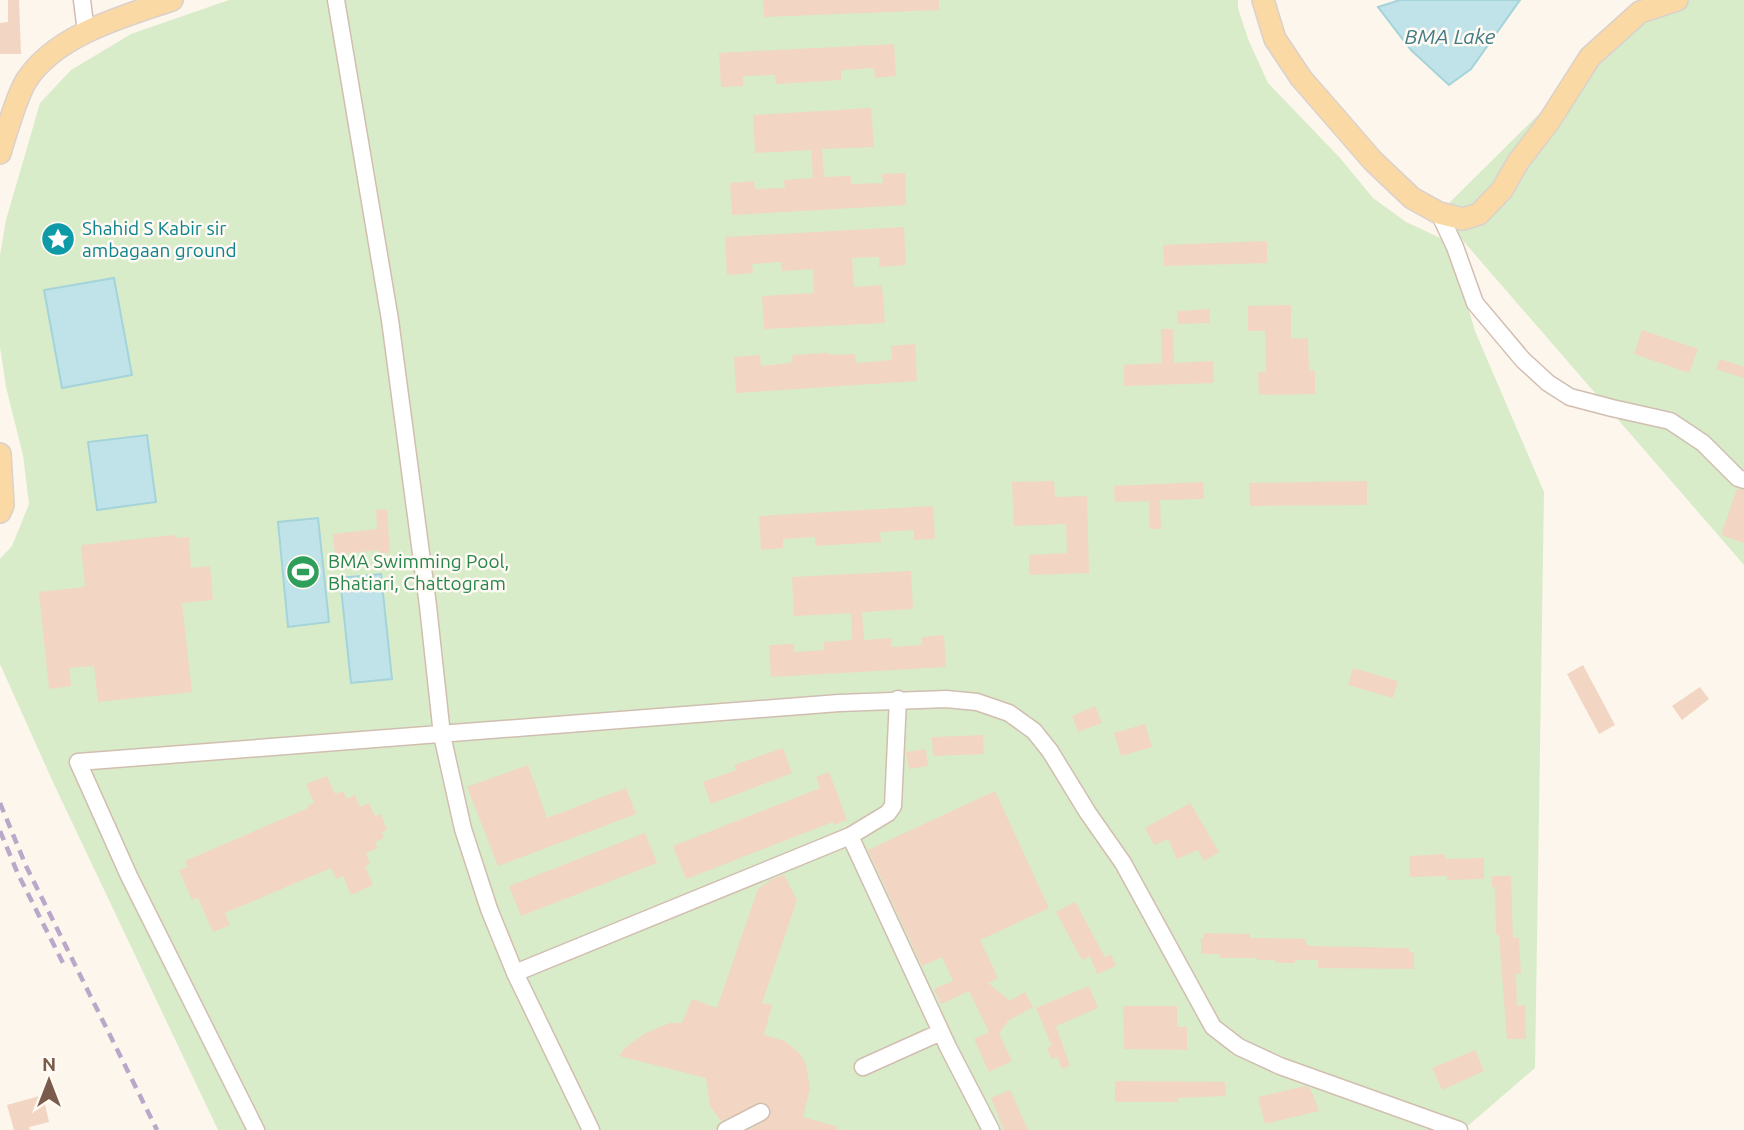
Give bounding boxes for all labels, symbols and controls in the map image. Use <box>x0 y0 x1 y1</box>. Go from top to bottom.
water label: BMA Lake <box>1405 24 1496 48</box>
place label: Shahid S Kabir sir ambagaan ground <box>82 217 237 261</box>
place icon: Shahid S Kabir sir ambagaan ground <box>39 220 77 258</box>
place label: BMA Swimming Pool, Bhatiari, Chattogram <box>328 550 509 594</box>
sports icon: BMA Swimming Pool, Bhatiari, Chattogram <box>284 553 322 591</box>
north arrow <box>14 1046 84 1116</box>
text: N <box>42 1053 56 1075</box>

